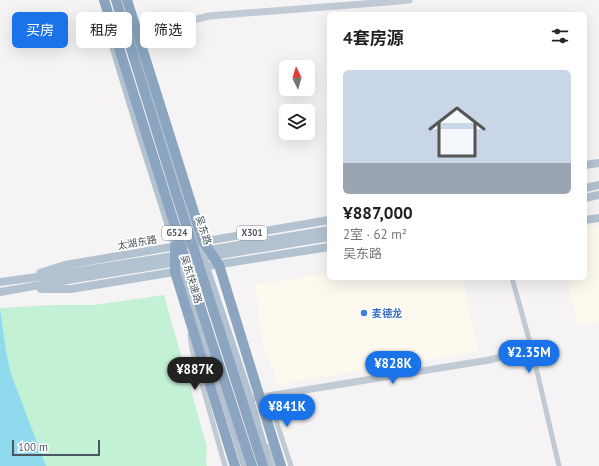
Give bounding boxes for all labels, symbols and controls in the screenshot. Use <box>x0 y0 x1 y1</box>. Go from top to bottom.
chip: 买房 <box>12 12 68 48</box>
chip: 租房 <box>76 12 132 48</box>
chip: 筛选 <box>140 12 196 48</box>
icon: filters <box>549 25 571 47</box>
text: 4套房源 <box>343 27 404 49</box>
north arrow <box>279 60 315 96</box>
map controls <box>279 60 315 140</box>
icon: home <box>421 96 493 168</box>
button: layers <box>279 104 315 140</box>
text: ¥887,000 <box>343 202 413 224</box>
street label: 吴东路 <box>193 214 214 246</box>
road number: G524 <box>162 226 192 240</box>
road number: X301 <box>237 226 267 240</box>
text: 2室 · 62 m² <box>343 226 407 243</box>
street label: 太湖东路 <box>116 233 158 252</box>
text: 吴东路 <box>343 245 382 262</box>
street label: 吴东快速路 <box>178 253 205 305</box>
place label: 麦德龙 <box>372 307 402 320</box>
marker: 麦德龙 <box>359 308 369 318</box>
pin: ¥2.35M <box>496 340 562 374</box>
text: ¥2.35M <box>507 344 551 361</box>
pin: ¥828K <box>365 351 421 385</box>
text: ¥828K <box>374 355 412 372</box>
pin: ¥887K <box>167 357 223 391</box>
text: ¥887K <box>176 361 214 378</box>
pin: ¥841K <box>259 394 315 428</box>
text: ¥841K <box>268 398 306 415</box>
scale bar <box>12 438 100 457</box>
text: 100 m <box>18 440 48 454</box>

